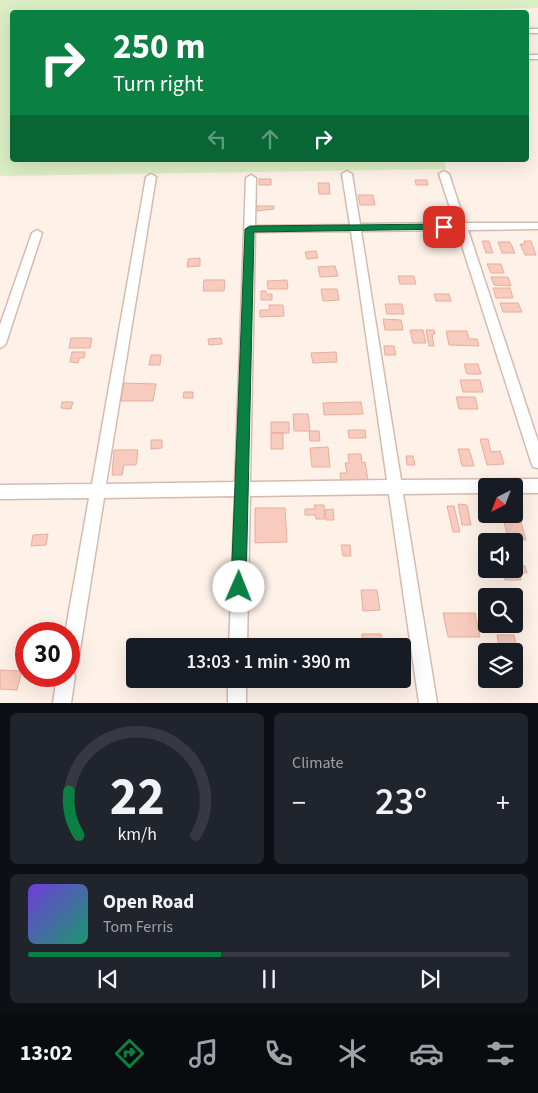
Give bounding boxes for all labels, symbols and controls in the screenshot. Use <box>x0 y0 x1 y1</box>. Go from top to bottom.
text: 250 m <box>113 22 205 72</box>
icon: right <box>30 30 95 95</box>
text: Turn right <box>113 68 203 100</box>
icon: left <box>203 125 231 153</box>
icon: ahead <box>256 125 284 153</box>
icon: right <box>309 125 337 153</box>
pin <box>423 206 465 248</box>
icon: arrive <box>430 213 458 241</box>
north arrow <box>478 478 522 522</box>
map controls <box>478 478 523 688</box>
button: sound <box>478 533 523 578</box>
position arrow <box>212 560 264 612</box>
button: search <box>478 588 523 633</box>
speed limit sign: 30 <box>15 622 80 687</box>
button: layers <box>478 643 523 688</box>
text: 13:03 · 1 min · 390 m <box>186 649 351 676</box>
text: Climate <box>292 752 343 774</box>
text: 22 <box>110 761 164 835</box>
text: 23° <box>375 775 427 829</box>
text: − <box>292 783 306 823</box>
text: + <box>496 783 510 823</box>
text: km/h <box>117 822 157 847</box>
text: Open Road <box>103 889 194 916</box>
text: Tom Ferris <box>103 916 173 938</box>
icon: previous <box>94 965 122 993</box>
icon: pause <box>255 965 283 993</box>
icon: next <box>416 965 444 993</box>
icon: directions <box>112 1036 147 1071</box>
icon: music <box>186 1036 221 1071</box>
icon: phone <box>261 1036 296 1071</box>
icon: climate <box>335 1036 370 1071</box>
icon: car <box>409 1036 444 1071</box>
icon: filters <box>483 1036 518 1071</box>
text: 13:02 <box>20 1037 73 1069</box>

